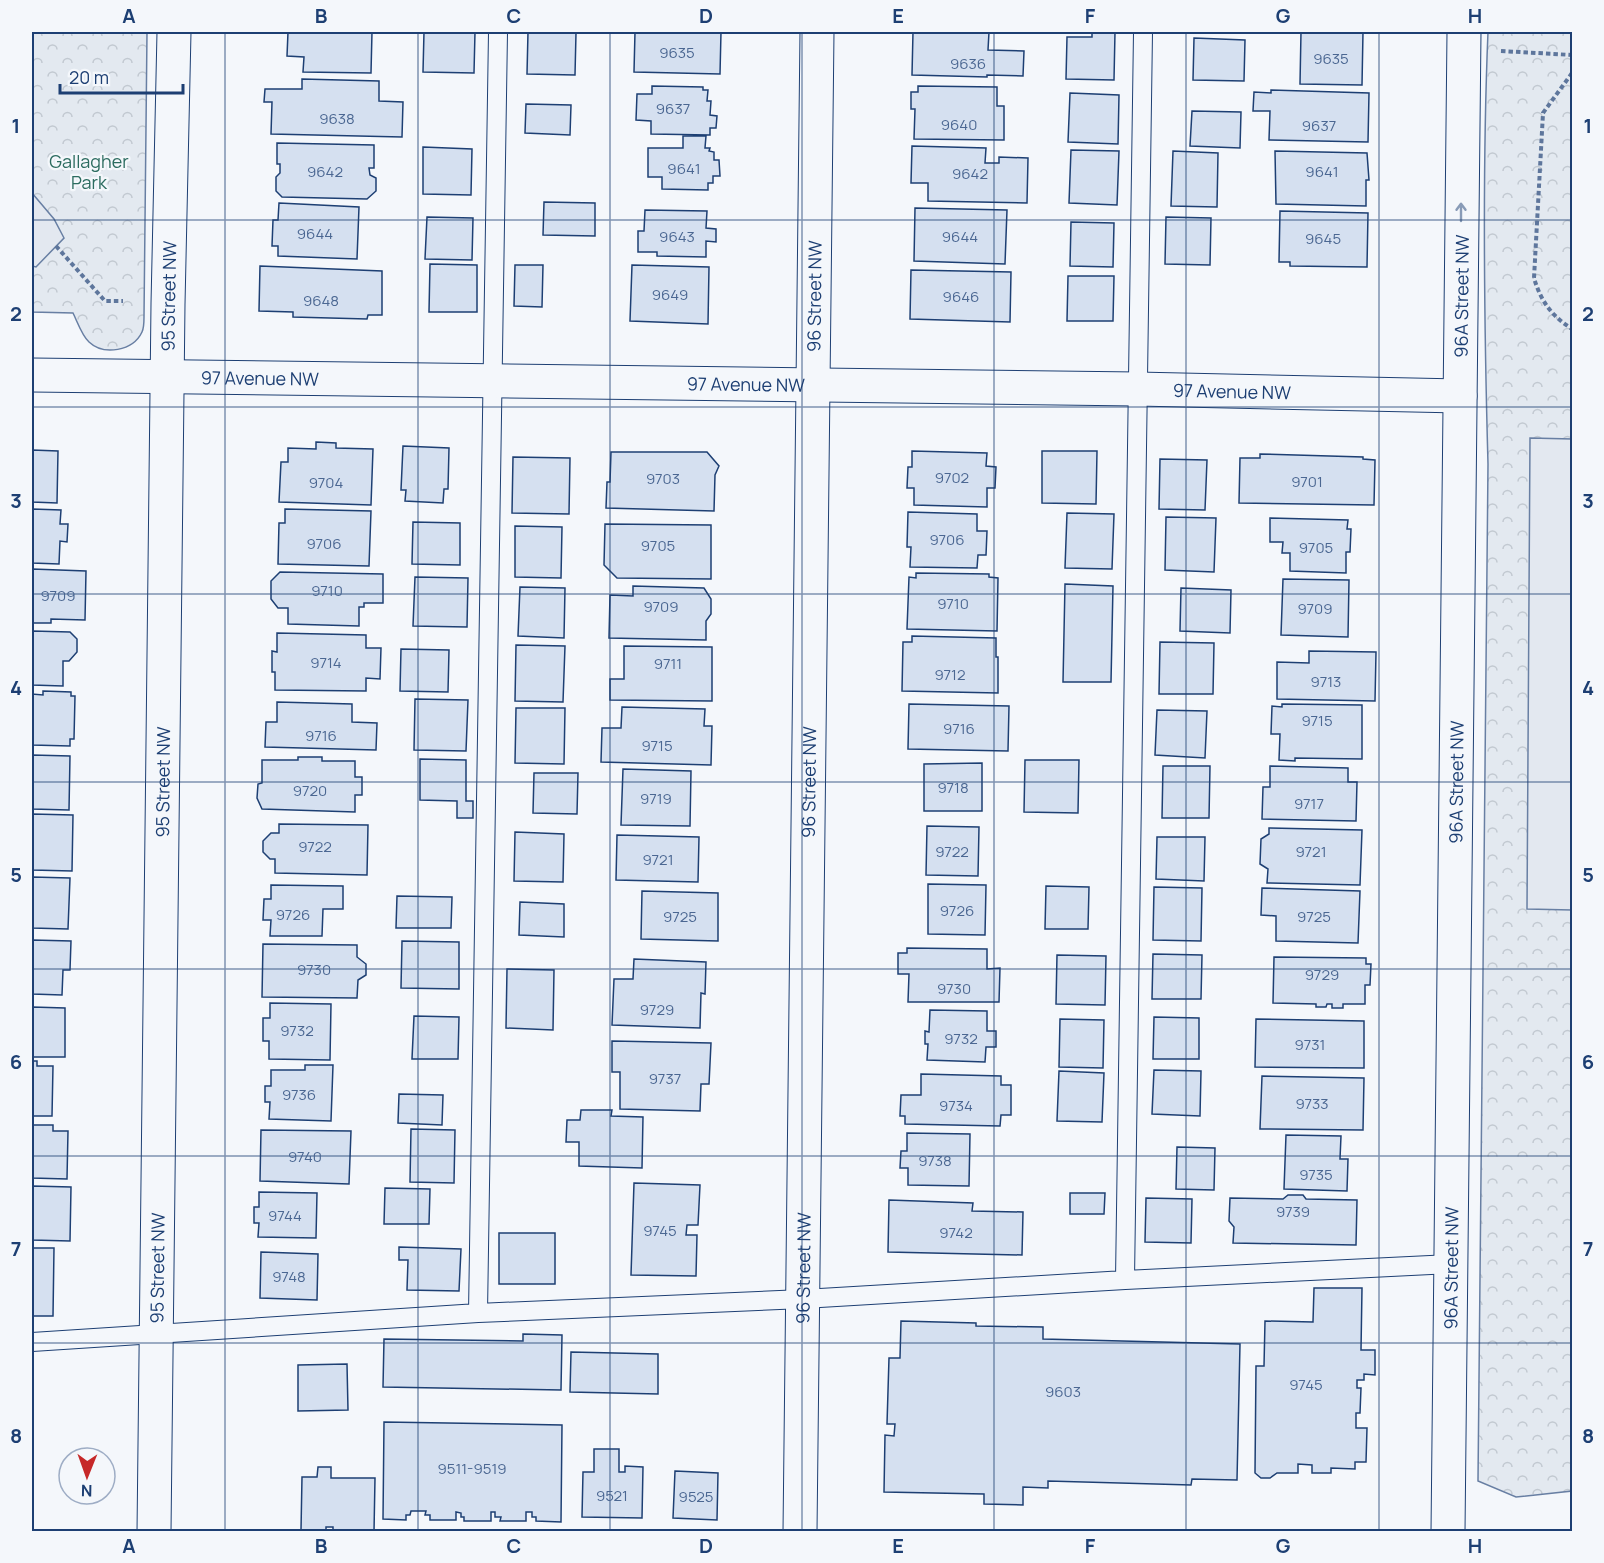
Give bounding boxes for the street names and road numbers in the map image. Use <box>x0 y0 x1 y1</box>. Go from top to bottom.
street label: 96A Street NW <box>1449 234 1474 358</box>
street label: 95 Street NW <box>155 240 181 352</box>
street label: 96 Street NW <box>801 240 827 352</box>
street label: 97 Avenue NW <box>201 365 319 391</box>
street label: 97 Avenue NW <box>687 371 805 397</box>
street label: 97 Avenue NW <box>1173 378 1291 404</box>
street label: 96A Street NW <box>1443 720 1469 844</box>
street label: 95 Street NW <box>150 726 175 838</box>
street label: 96 Street NW <box>796 726 821 838</box>
street label: 96A Street NW <box>1438 1206 1463 1330</box>
street label: 95 Street NW <box>144 1212 170 1324</box>
street label: 96 Street NW <box>790 1212 816 1324</box>

